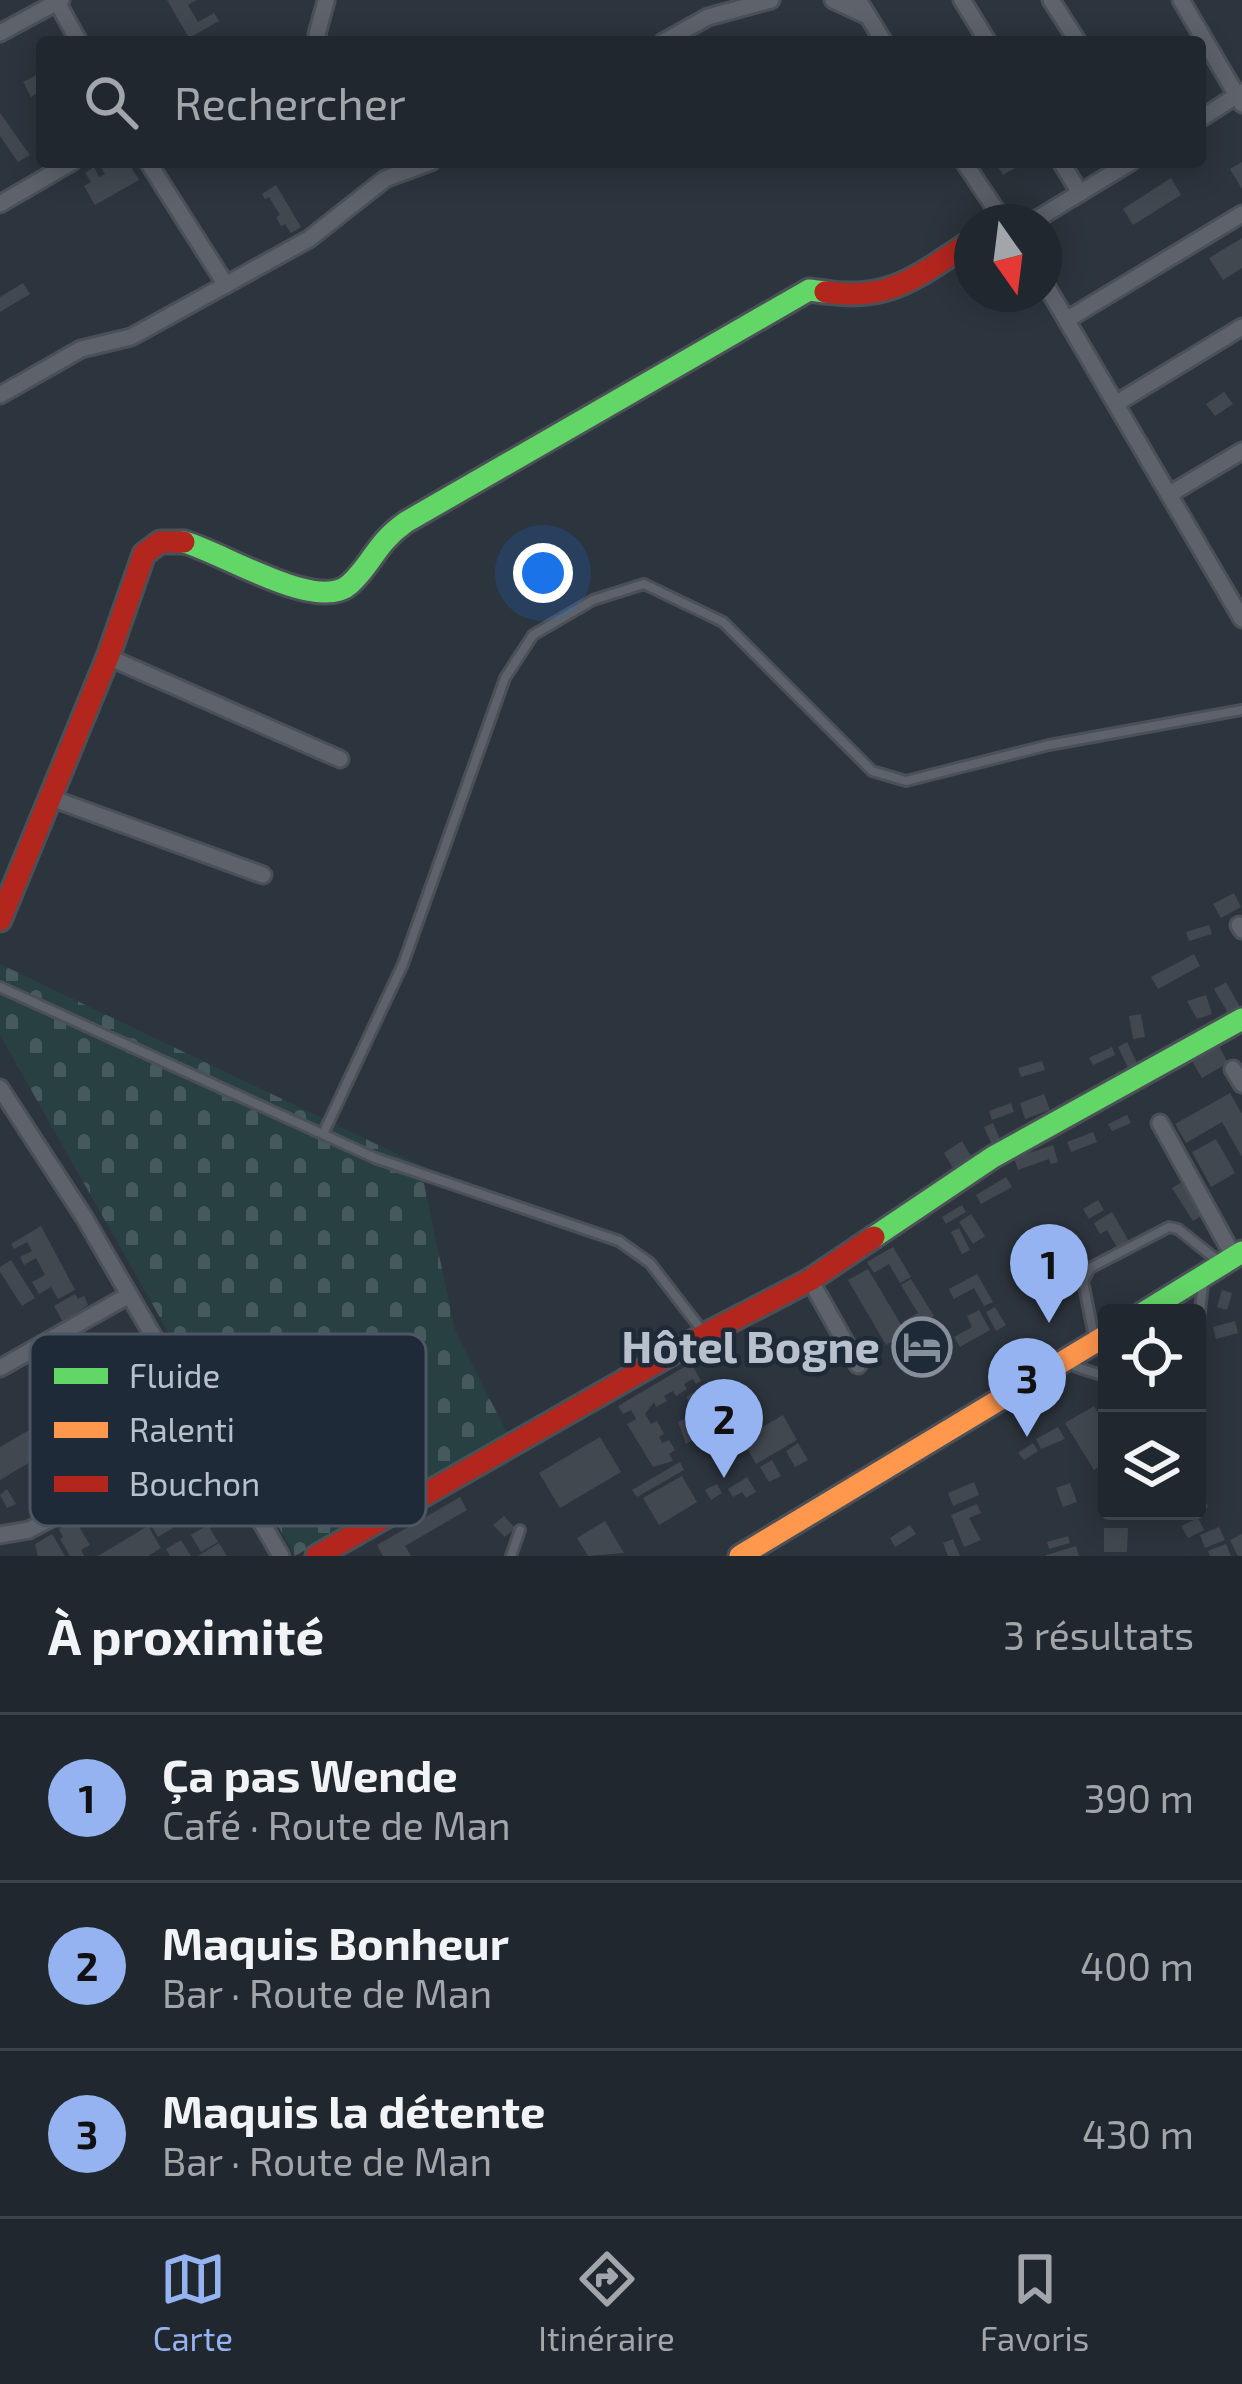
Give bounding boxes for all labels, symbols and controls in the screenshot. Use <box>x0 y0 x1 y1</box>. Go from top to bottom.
search box <box>36 36 1206 168</box>
icon: search <box>78 69 144 135</box>
text: Rechercher <box>174 75 406 129</box>
north arrow <box>954 204 1062 312</box>
your location <box>513 543 573 603</box>
pin: 1 <box>1010 1224 1088 1323</box>
map controls <box>1098 1304 1206 1520</box>
button: locate <box>1098 1304 1206 1412</box>
hotel icon: Hôtel Bogne <box>891 1316 953 1378</box>
place label: Hôtel Bogne <box>621 1318 880 1372</box>
legend <box>30 1334 426 1526</box>
pin: 3 <box>988 1338 1066 1437</box>
text: Fluide <box>129 1355 220 1395</box>
pin: 2 <box>685 1379 763 1478</box>
text: Ralenti <box>129 1409 235 1449</box>
button: layers <box>1098 1412 1206 1520</box>
text: Bouchon <box>129 1463 260 1503</box>
text: À proximité <box>48 1604 324 1665</box>
text: 3 résultats <box>1003 1611 1194 1658</box>
text: Ça pas Wende <box>162 1747 458 1801</box>
text: 1 <box>79 1774 95 1821</box>
text: 390 m <box>1084 1774 1194 1821</box>
text: Café · Route de Man <box>162 1801 511 1848</box>
text: Maquis Bonheur <box>162 1915 509 1969</box>
text: 2 <box>76 1942 98 1989</box>
text: 400 m <box>1080 1942 1194 1989</box>
text: Bar · Route de Man <box>162 1969 492 2016</box>
text: Maquis la détente <box>162 2083 545 2137</box>
text: 3 <box>76 2110 98 2157</box>
text: 430 m <box>1082 2110 1194 2157</box>
text: Bar · Route de Man <box>162 2137 492 2184</box>
tab: Carte <box>153 2246 233 2358</box>
tab: Itinéraire <box>538 2246 675 2358</box>
tab: Favoris <box>980 2246 1089 2358</box>

